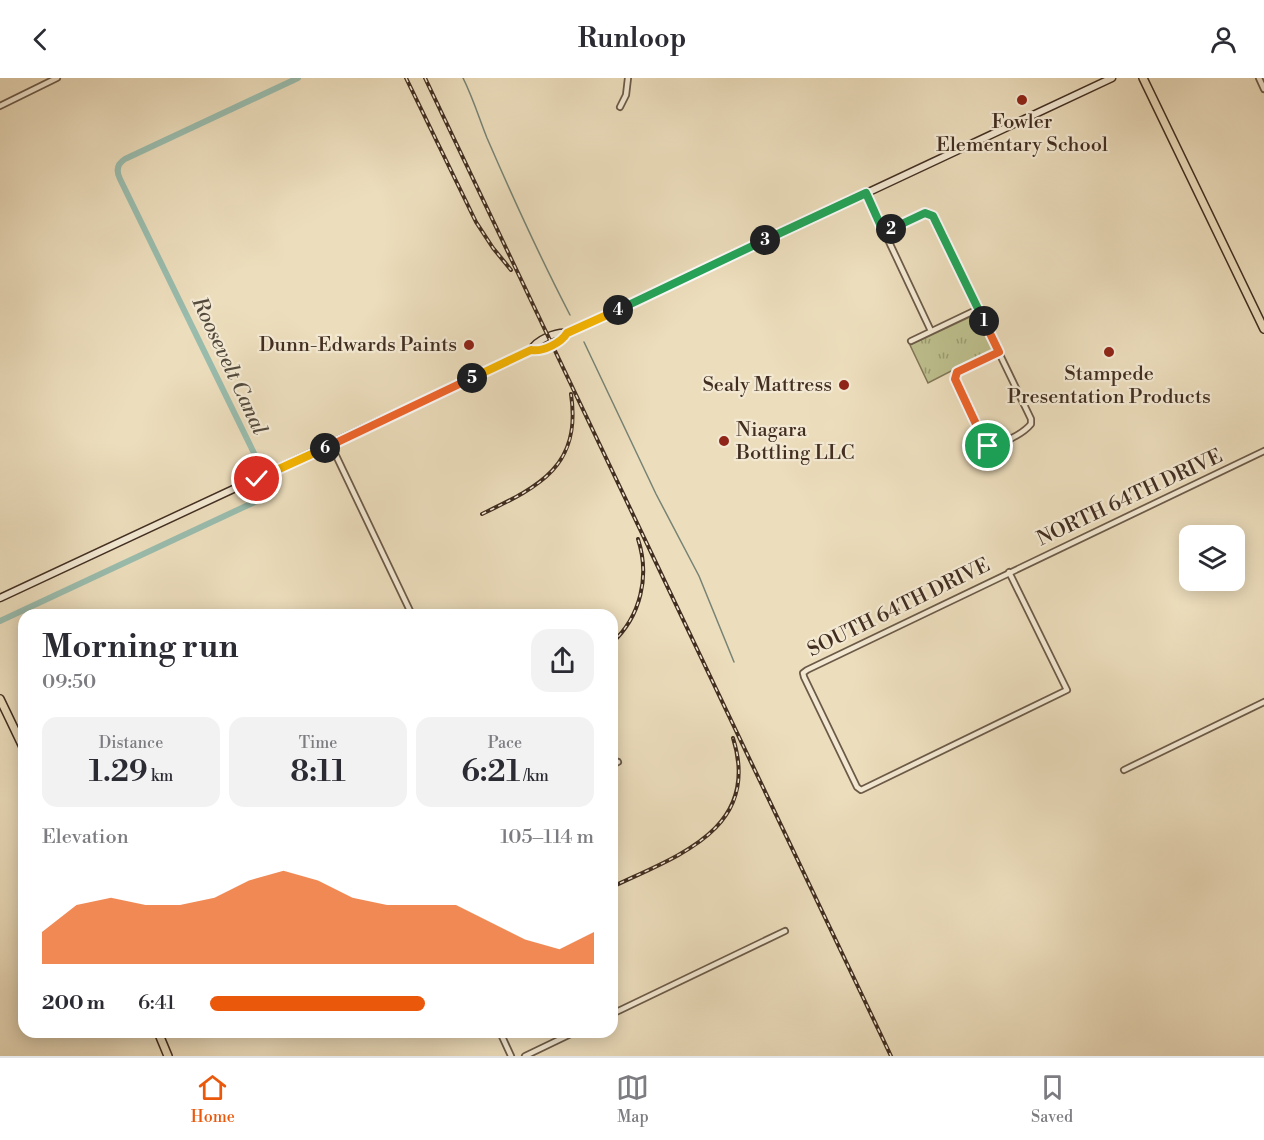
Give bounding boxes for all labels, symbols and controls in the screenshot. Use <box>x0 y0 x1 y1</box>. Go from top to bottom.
text: Runloop <box>578 22 686 56</box>
icon: back <box>24 23 57 56</box>
icon: person <box>1207 23 1240 56</box>
marker: Fowler Elementary School <box>1015 93 1029 107</box>
place label: Fowler Elementary School <box>936 110 1108 158</box>
pin: 2 <box>876 214 906 244</box>
text: 2 <box>886 219 896 239</box>
pin: 3 <box>750 225 780 255</box>
text: 3 <box>760 230 770 250</box>
water label: Roosevelt Canal <box>185 292 272 439</box>
pin: 4 <box>603 295 633 325</box>
text: 4 <box>613 300 623 320</box>
pin: 1 <box>969 306 999 336</box>
text: 1 <box>980 311 988 331</box>
place label: Dunn-Edwards Paints <box>259 333 457 358</box>
marker: Dunn-Edwards Paints <box>462 338 476 352</box>
marker: Stampede Presentation Products <box>1102 345 1116 359</box>
place label: Stampede Presentation Products <box>1007 362 1211 410</box>
pin: 5 <box>457 363 487 393</box>
text: 5 <box>467 368 477 388</box>
place label: Sealy Mattress <box>702 373 832 398</box>
marker: Sealy Mattress <box>837 378 851 392</box>
place label: Niagara Bottling LLC <box>735 418 855 466</box>
pin <box>962 420 1013 471</box>
icon: arrive <box>971 429 1004 462</box>
pin: 6 <box>310 433 340 463</box>
marker: Niagara Bottling LLC <box>717 434 731 448</box>
text: 6 <box>320 438 330 458</box>
street label: NORTH 64TH DRIVE <box>1033 444 1227 552</box>
pin <box>231 453 282 504</box>
icon: check <box>240 462 273 495</box>
map controls <box>1179 525 1245 591</box>
button: layers <box>1179 525 1245 591</box>
street label: SOUTH 64TH DRIVE <box>804 553 994 663</box>
text: Morning run <box>42 627 239 668</box>
button: share <box>531 629 594 692</box>
text: 09:50 <box>42 670 96 695</box>
text: Distance <box>99 733 163 753</box>
text: Time <box>299 733 337 753</box>
text: Pace <box>488 733 522 753</box>
text: 1.29 <box>89 753 148 791</box>
text: 8:11 <box>290 753 346 791</box>
text: 6:21 <box>461 753 520 791</box>
text: km <box>148 766 173 786</box>
text: /km <box>520 766 549 786</box>
text: Elevation <box>42 825 129 850</box>
text: 105–114 m <box>500 825 594 850</box>
text: 200 m <box>42 991 105 1016</box>
text: 6:41 <box>138 991 175 1016</box>
tab: Home <box>191 1071 235 1127</box>
tab: Map <box>616 1071 649 1127</box>
tab: Saved <box>1031 1071 1073 1127</box>

